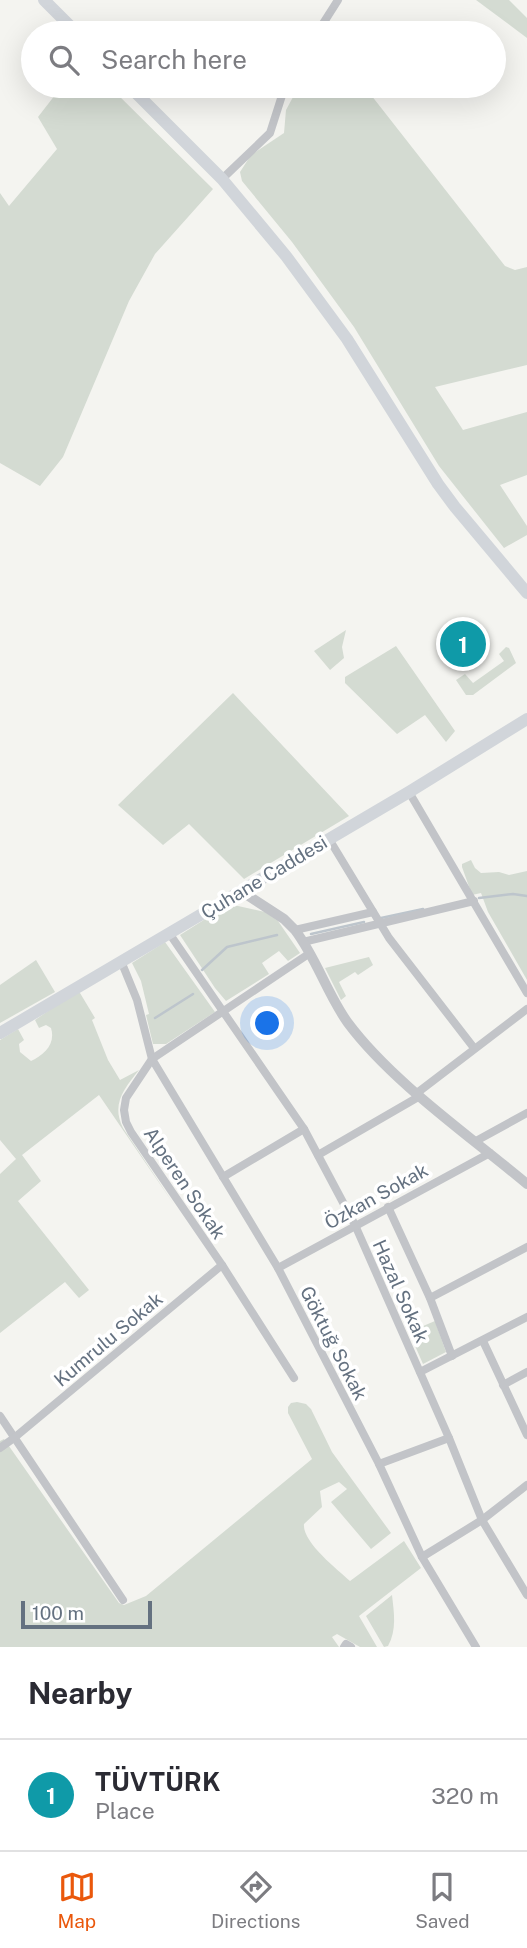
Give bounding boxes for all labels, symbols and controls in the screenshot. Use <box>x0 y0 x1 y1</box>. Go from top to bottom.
search box <box>21 21 506 98</box>
icon: search <box>45 41 83 79</box>
text: Search here <box>101 44 247 75</box>
pin: 1 <box>440 618 486 670</box>
street label: Çuhane Caddesi <box>197 831 331 923</box>
your location <box>250 1006 284 1040</box>
street label: Alperen Sokak <box>140 1123 231 1243</box>
street label: Özkan Sokak <box>321 1158 432 1233</box>
street label: Hazal Sokak <box>369 1236 434 1346</box>
street label: Göktuğ Sokak <box>296 1282 372 1404</box>
street label: Kumrulu Sokak <box>49 1287 167 1391</box>
scale bar <box>21 1598 152 1630</box>
text: 100 m <box>32 1602 84 1624</box>
text: Nearby <box>28 1675 132 1711</box>
text: TÜVTÜRK <box>95 1766 221 1797</box>
text: 1 <box>46 1782 56 1809</box>
text: 320 m <box>431 1782 499 1809</box>
text: Place <box>95 1797 155 1824</box>
tab: Map <box>57 1868 96 1932</box>
tab: Directions <box>211 1868 300 1932</box>
tab: Saved <box>415 1868 470 1932</box>

